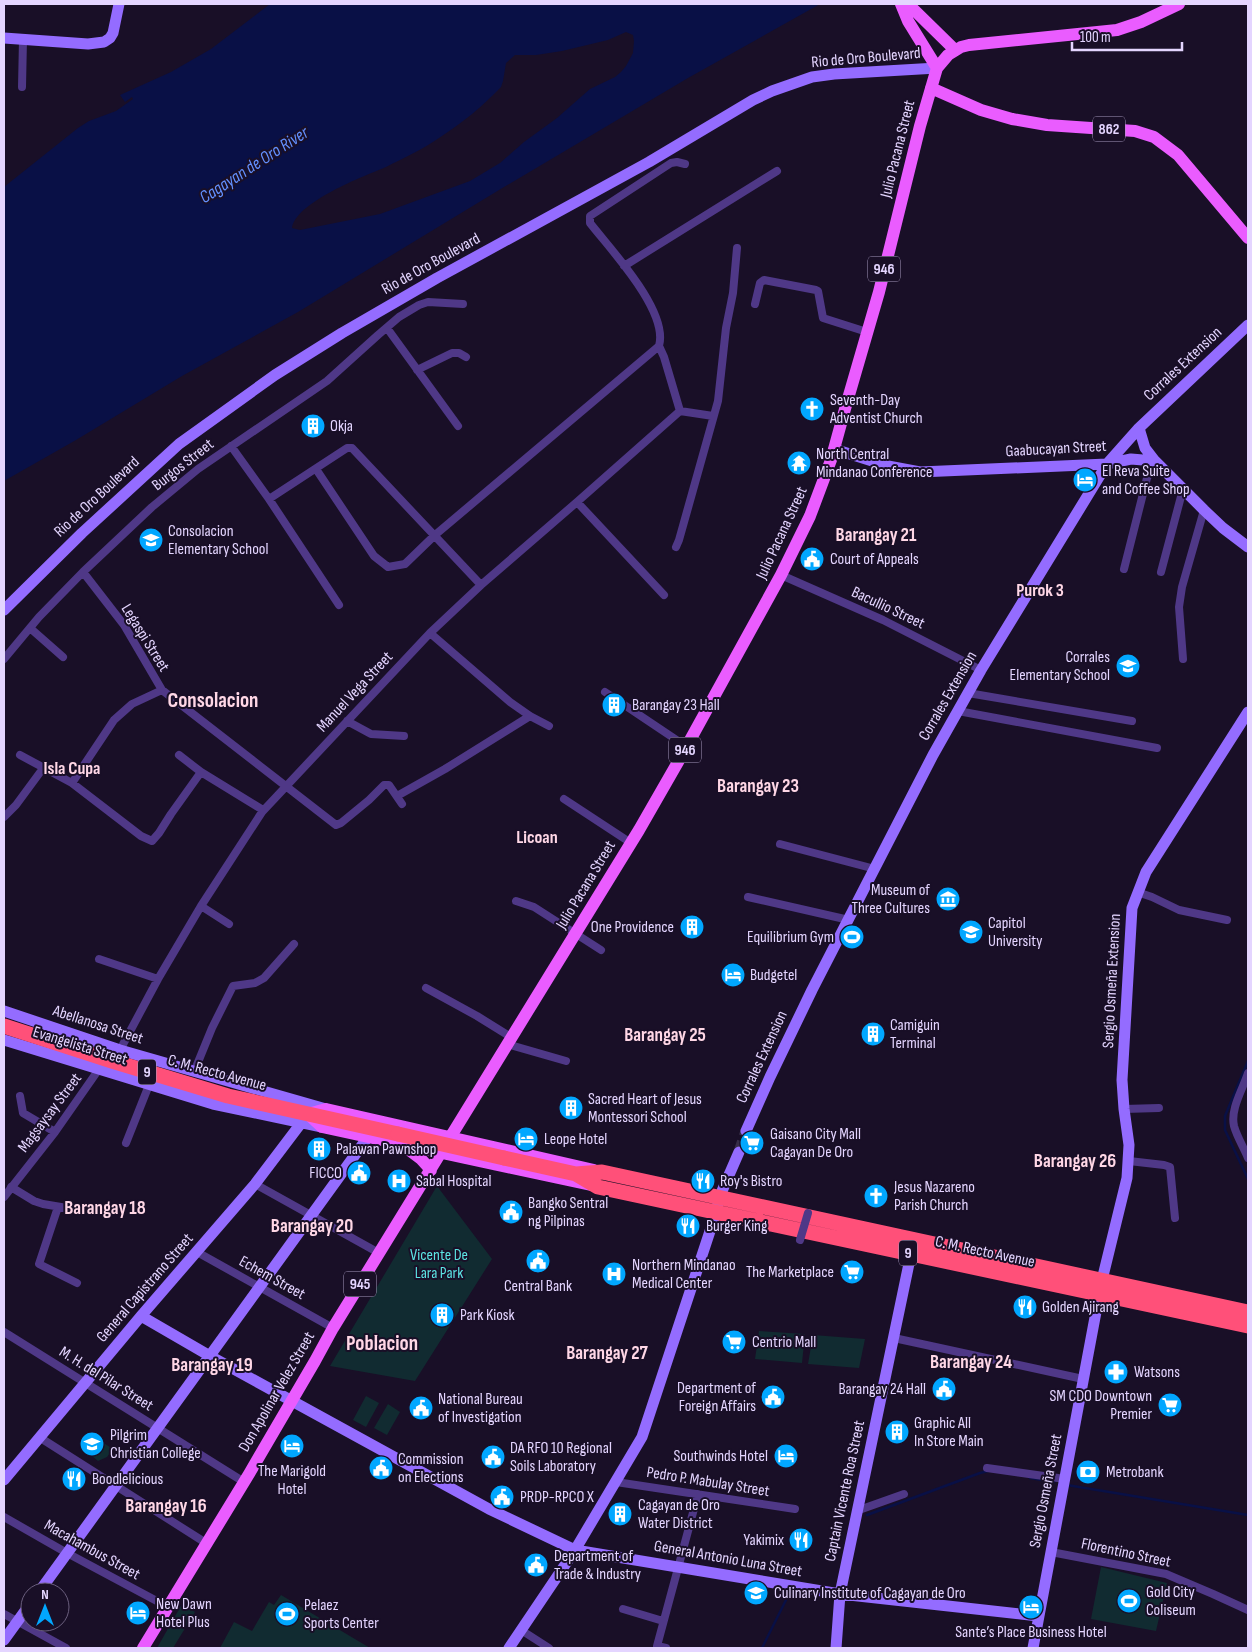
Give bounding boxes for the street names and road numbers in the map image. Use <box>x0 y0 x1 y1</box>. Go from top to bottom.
street label: Rio de Oro Boulevard <box>811 44 921 72</box>
street label: Julio Pacana Street <box>876 98 919 201</box>
road number: 862 <box>1093 116 1125 142</box>
street label: Rio de Oro Boulevard <box>379 229 483 299</box>
road number: 946 <box>868 256 900 282</box>
street label: Corrales Extension <box>1140 323 1226 405</box>
street label: Burgos Street <box>148 435 218 495</box>
street label: Gaabucayan Street <box>1005 437 1107 461</box>
street label: Rio de Oro Boulevard <box>50 453 144 541</box>
street label: Julio Pacana Street <box>752 484 812 583</box>
street label: Bacullio Street <box>848 583 928 633</box>
street label: Legaspi Street <box>117 601 173 675</box>
street label: Manuel Vega Street <box>313 648 397 736</box>
street label: Corrales Extension <box>915 648 981 744</box>
road number: 946 <box>669 738 701 762</box>
street label: Julio Pacana Street <box>552 837 620 934</box>
street label: Sergio Osmeña Extension <box>1099 913 1125 1049</box>
street label: Abellanosa Street <box>49 1001 146 1049</box>
street label: Corrales Extension <box>732 1008 792 1106</box>
street label: Evangelista Street <box>31 1023 130 1069</box>
street label: C. M. Recto Avenue <box>166 1051 268 1095</box>
road number: 9 <box>138 1060 156 1084</box>
street label: Magsaysay Street <box>14 1070 86 1156</box>
street label: General Capistrano Street <box>93 1230 197 1346</box>
street label: C. M. Recto Avenue <box>933 1232 1037 1272</box>
road number: 9 <box>899 1240 917 1266</box>
street label: Echem Street <box>236 1252 309 1304</box>
road number: 945 <box>344 1272 376 1296</box>
street label: Don Apolinar Velez Street <box>235 1329 319 1455</box>
street label: M. H. del Pilar Street <box>56 1343 157 1416</box>
street label: Captain Vicente Roa Street <box>821 1419 869 1563</box>
street label: Sergio Osmeña Street <box>1026 1432 1066 1550</box>
street label: Pedro P. Mabulay Street <box>645 1463 771 1501</box>
street label: Macahambus Street <box>41 1516 143 1584</box>
street label: Florentino Street <box>1079 1534 1173 1572</box>
street label: General Antonio Luna Street <box>652 1537 804 1581</box>

